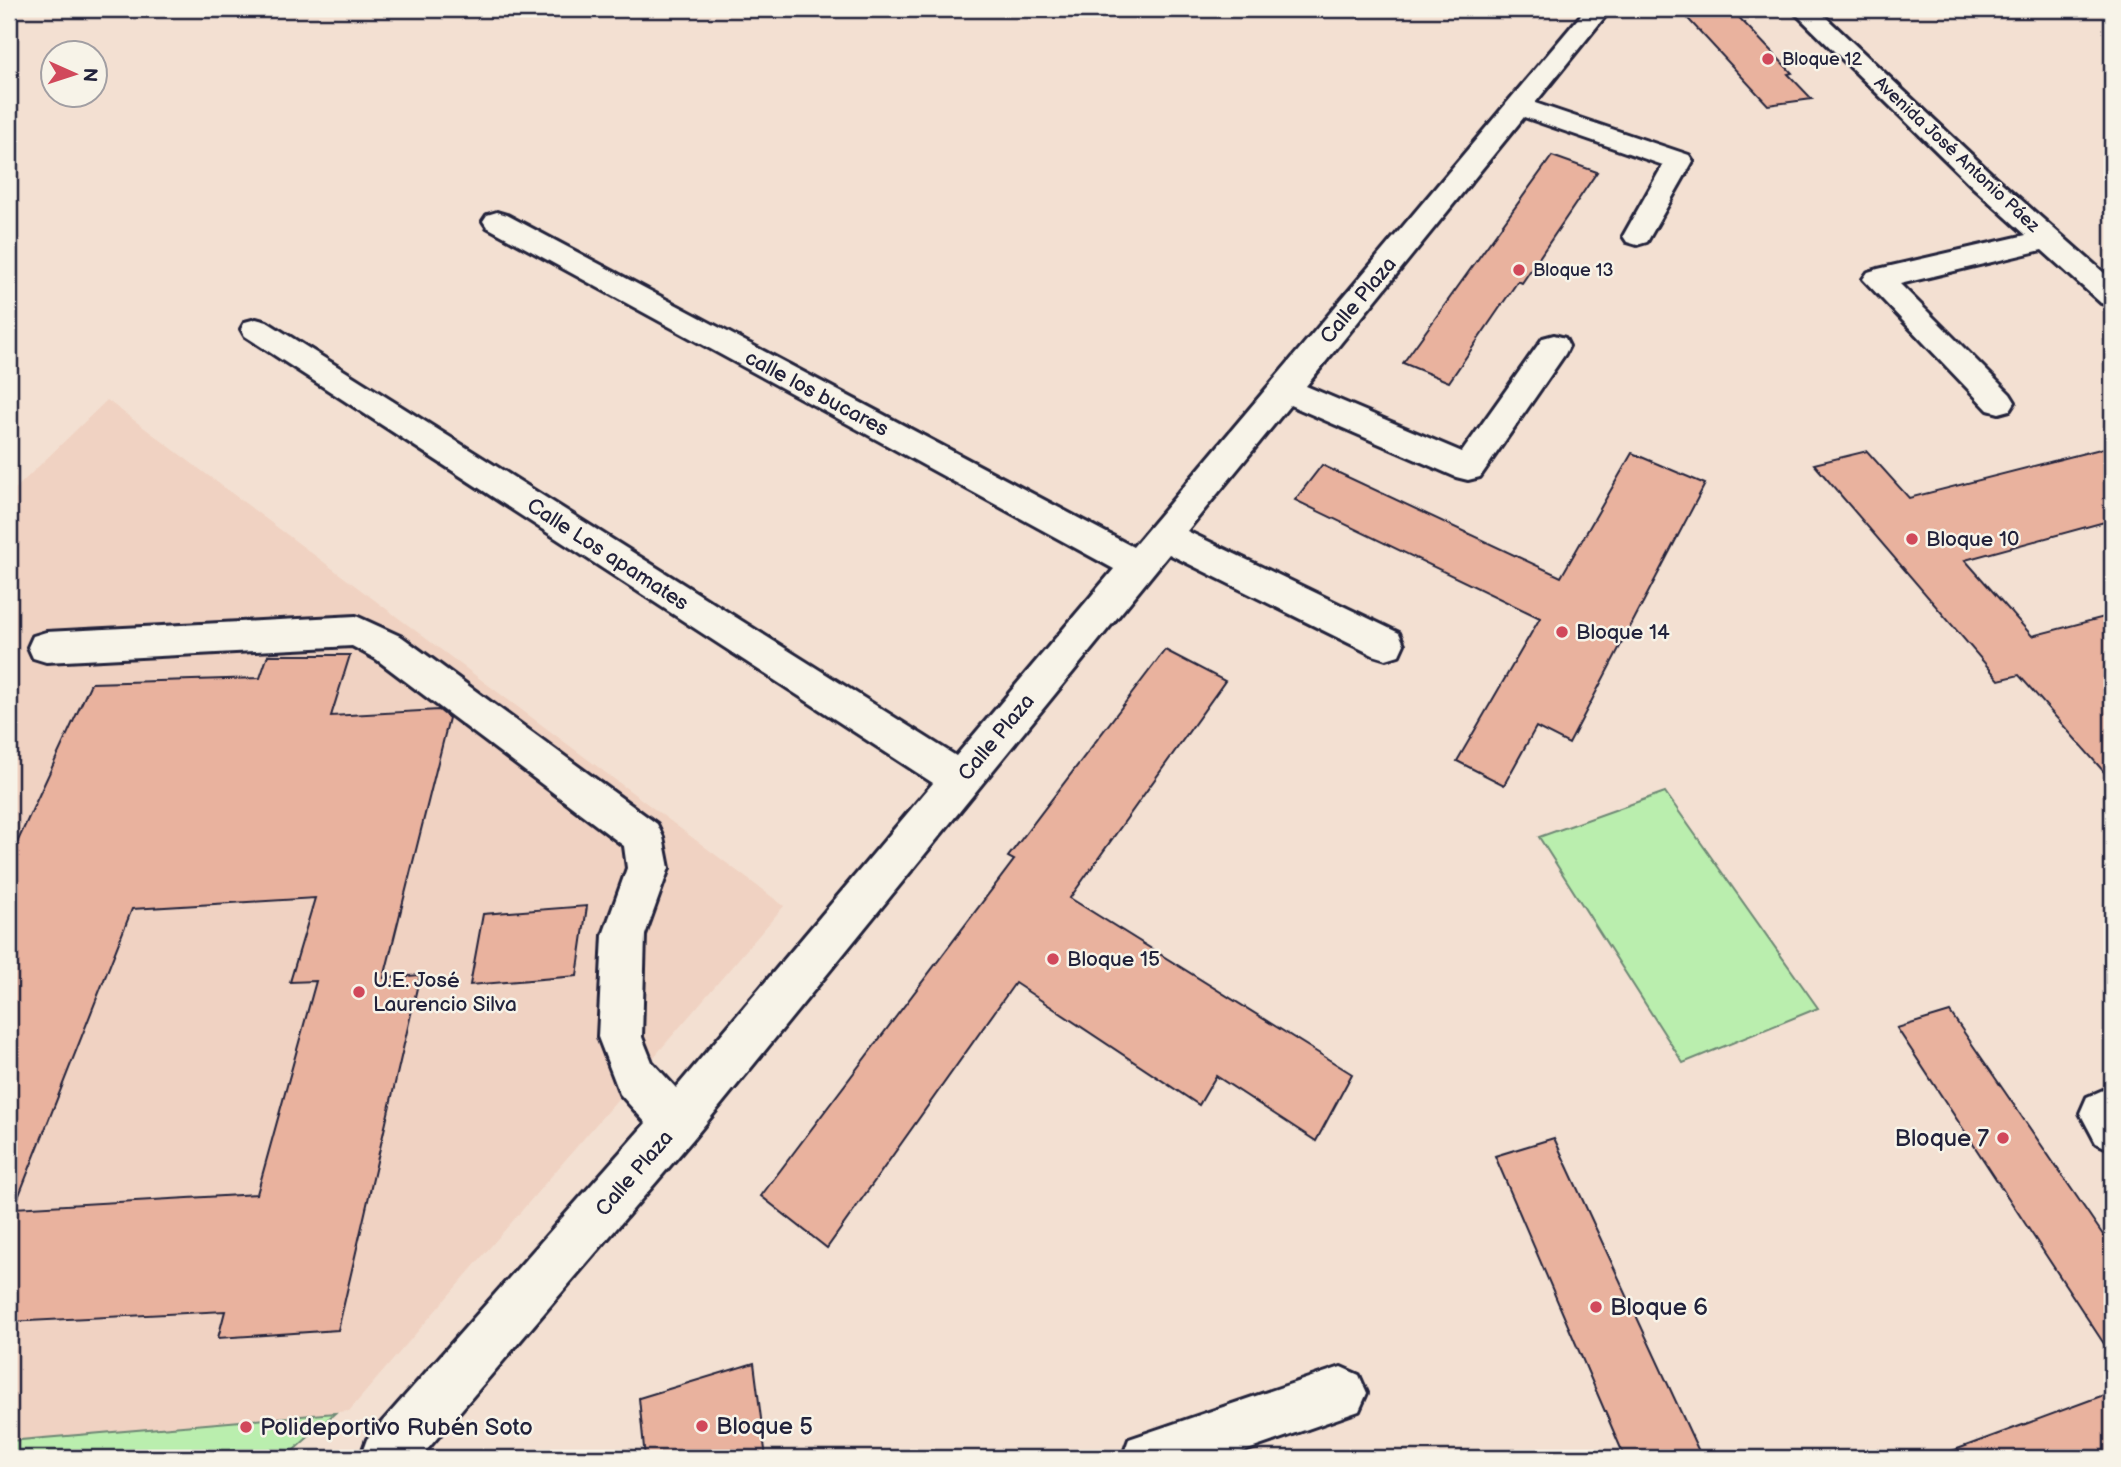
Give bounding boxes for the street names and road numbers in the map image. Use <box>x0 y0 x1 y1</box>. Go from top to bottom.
street label: Avenida José Antonio Páez <box>1870 72 2044 237</box>
street label: Calle Plaza <box>1315 252 1402 349</box>
street label: calle los bucares <box>741 345 893 442</box>
street label: Calle Los apamates <box>522 493 693 616</box>
street label: Calle Plaza <box>953 689 1040 786</box>
street label: Calle Plaza <box>590 1125 678 1221</box>

